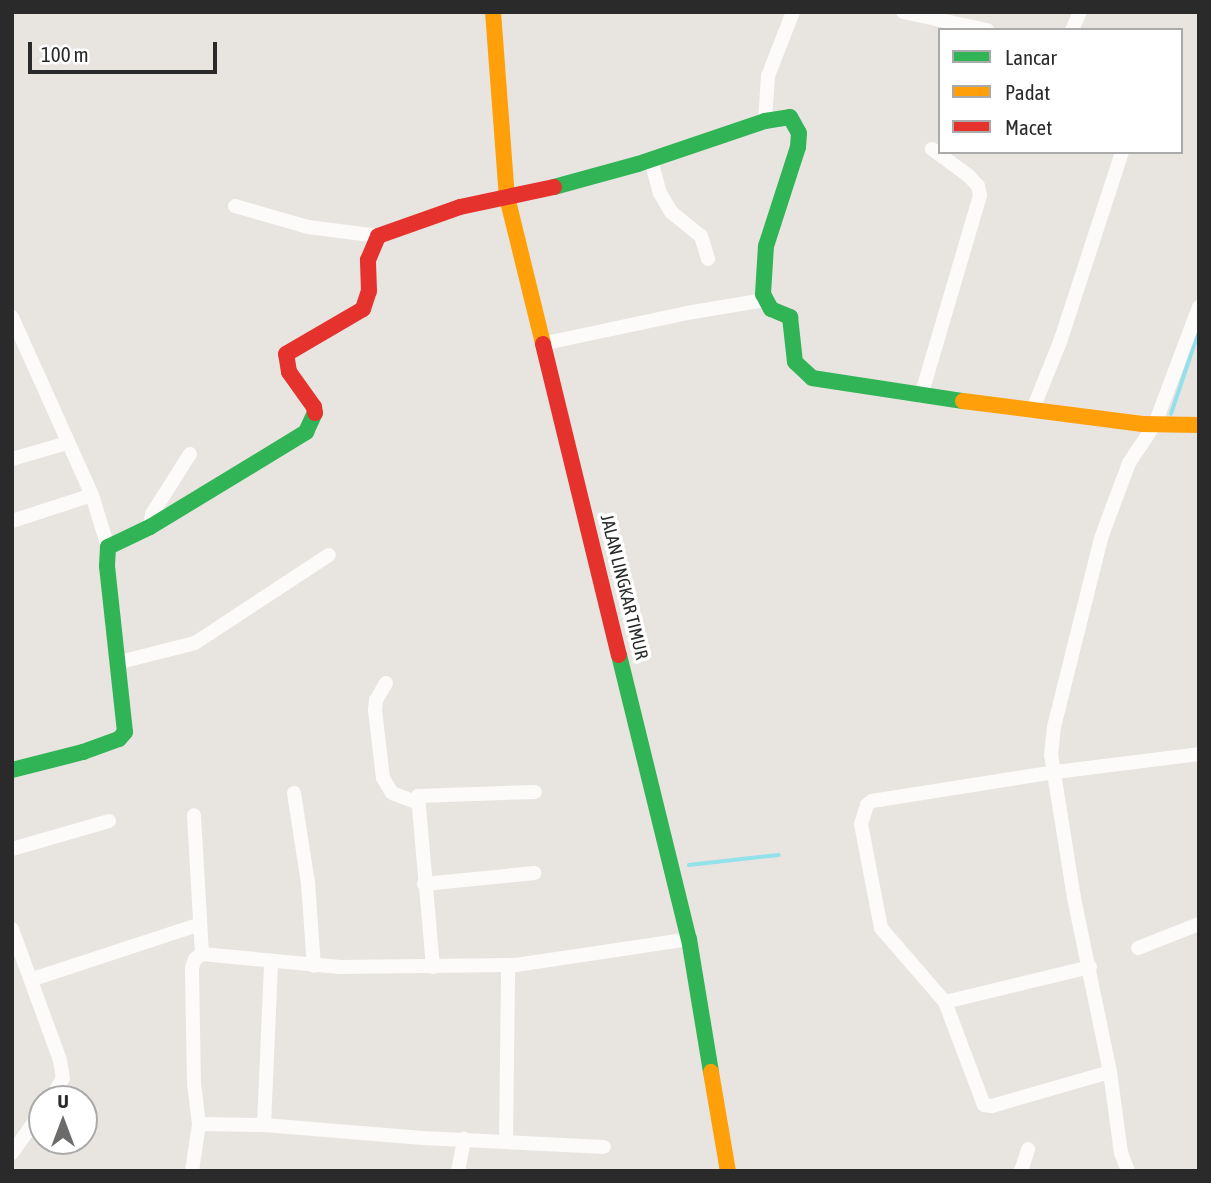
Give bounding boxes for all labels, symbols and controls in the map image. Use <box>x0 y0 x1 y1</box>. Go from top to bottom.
scale bar <box>32 28 220 72</box>
legend <box>938 28 1183 154</box>
text: 100 m <box>41 42 89 66</box>
text: Lancar <box>1005 45 1057 69</box>
text: Padat <box>1005 80 1050 104</box>
text: Macet <box>1005 115 1052 139</box>
street label: JALAN LINGKAR TIMUR <box>596 512 652 662</box>
north arrow <box>28 1085 98 1155</box>
text: U <box>57 1090 69 1112</box>

